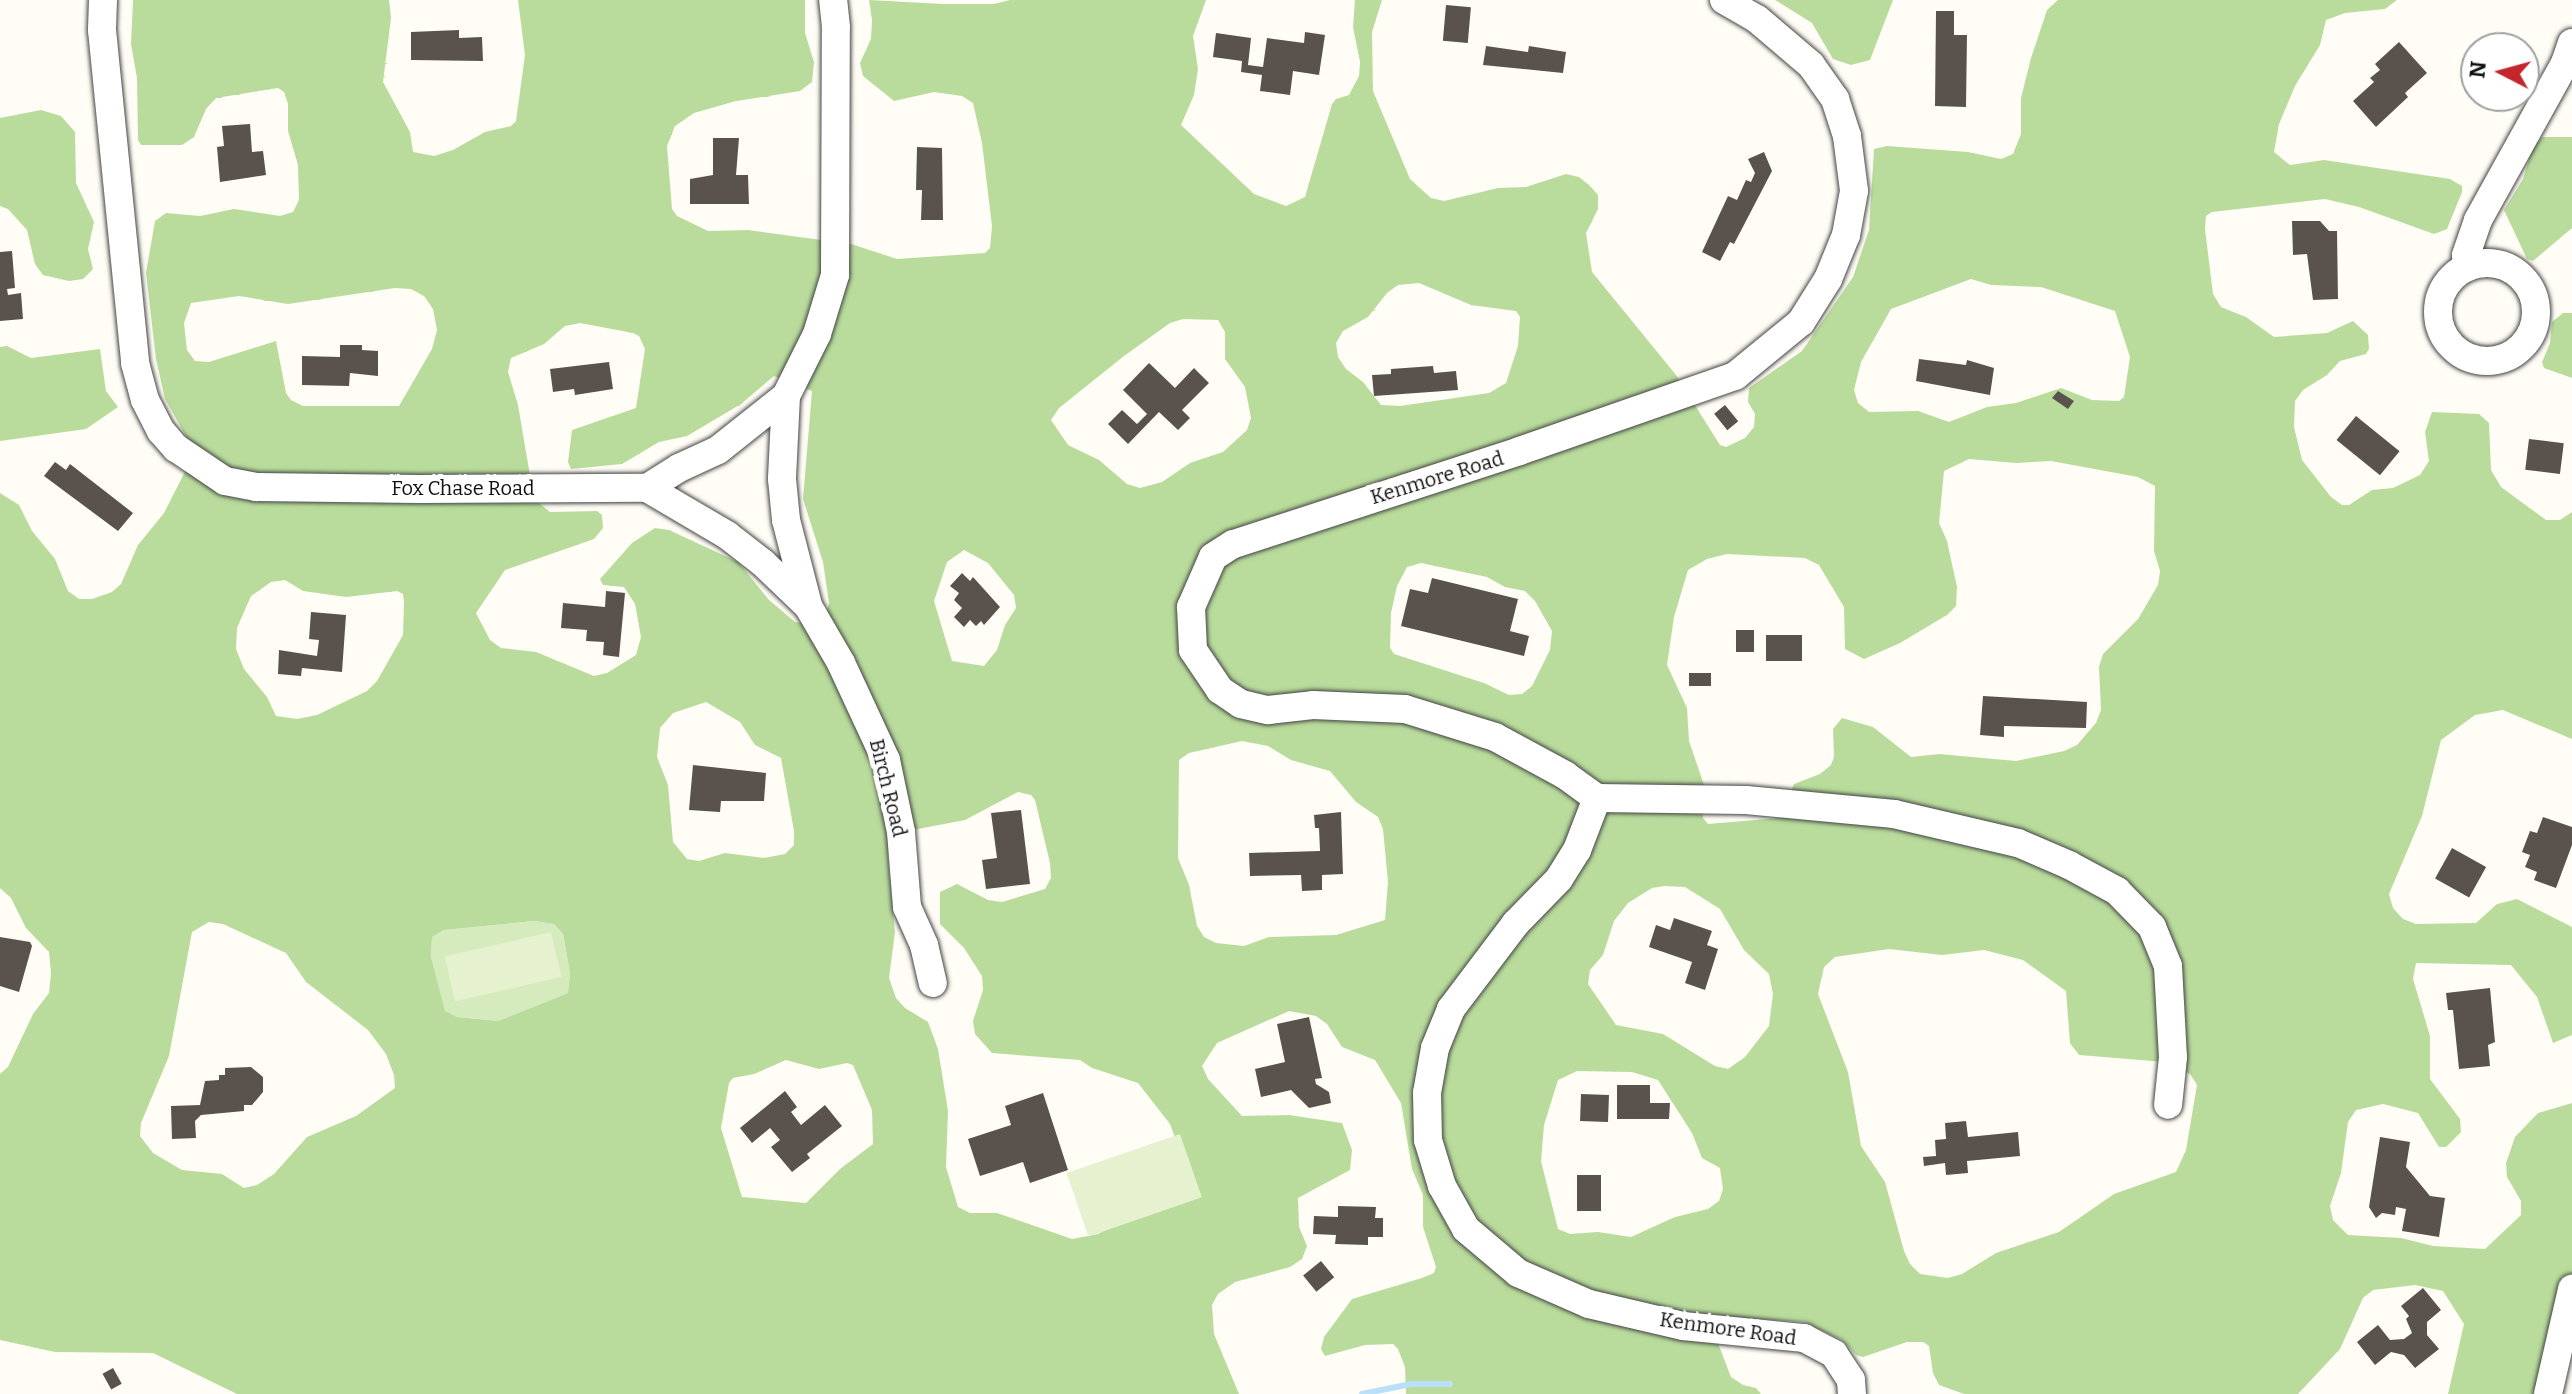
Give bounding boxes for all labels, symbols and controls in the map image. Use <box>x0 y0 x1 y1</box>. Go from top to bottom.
north arrow <box>2460 32 2540 112</box>
text: N <box>2463 60 2492 80</box>
street label: Kenmore Road <box>1368 446 1506 510</box>
street label: Fox Chase Road <box>391 476 535 500</box>
street label: Birch Road <box>864 736 912 840</box>
street label: Kenmore Road <box>1658 1308 1798 1350</box>

